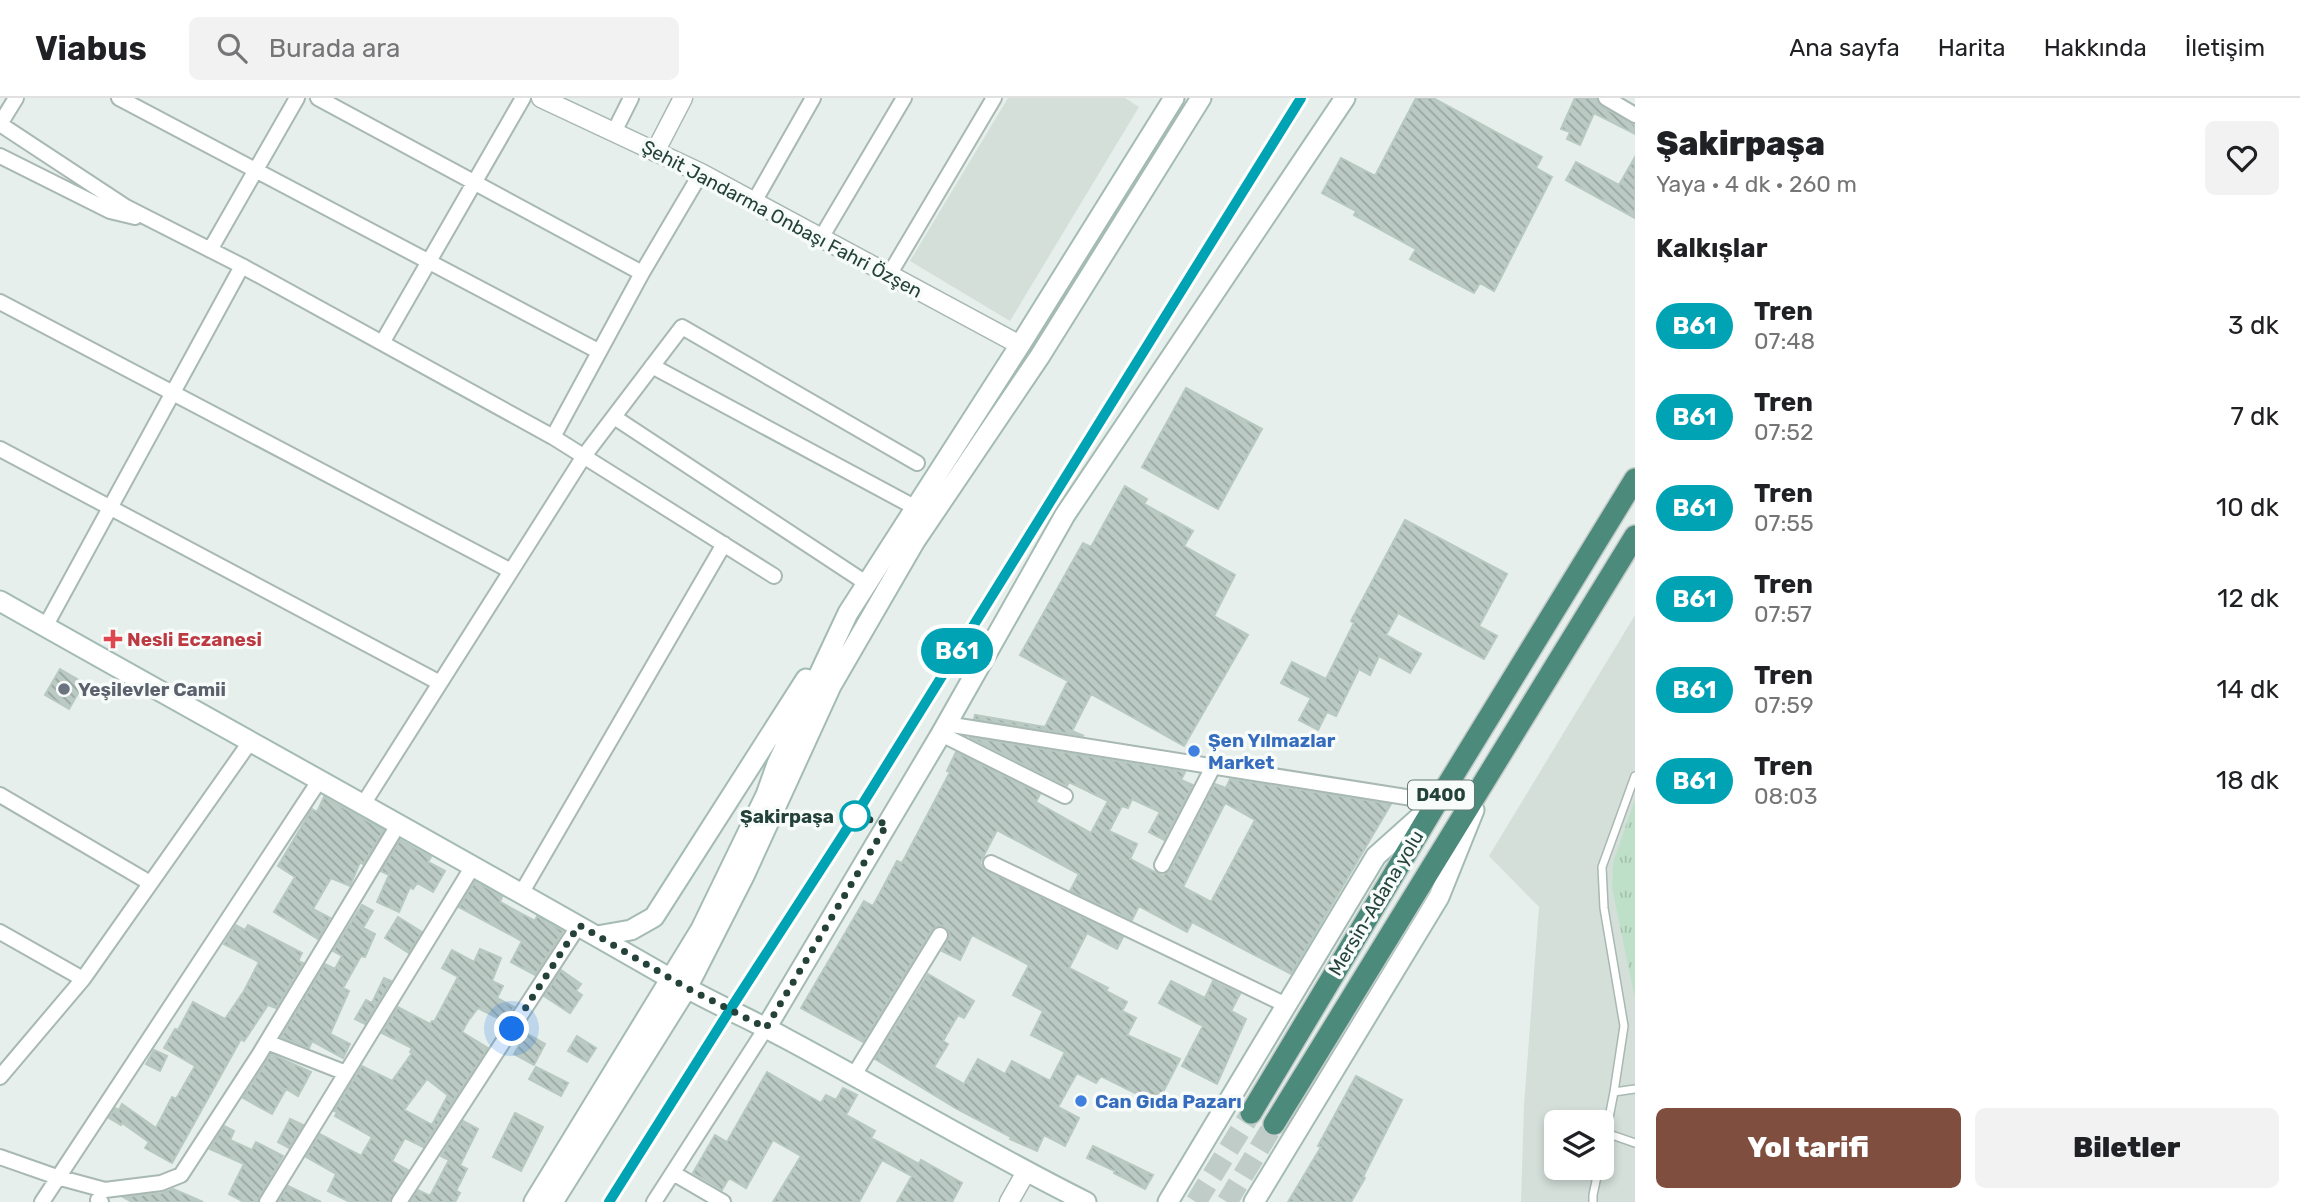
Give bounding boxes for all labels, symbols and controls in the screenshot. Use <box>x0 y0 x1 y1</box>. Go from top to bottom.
search box <box>189 17 679 80</box>
text: Viabus <box>35 29 147 68</box>
icon: search <box>213 29 251 67</box>
text: Burada ara <box>269 33 400 64</box>
text: Ana sayfa <box>1789 34 1900 62</box>
text: Harita <box>1938 34 2006 62</box>
text: Hakkında <box>2044 34 2147 62</box>
text: İletişim <box>2185 34 2265 62</box>
button: heart <box>2205 121 2279 195</box>
text: Şakirpaşa <box>1656 124 1825 163</box>
street label: Şehit Jandarma Onbaşı Fahri Özşen <box>638 135 926 303</box>
text: Yaya · 4 dk · 260 m <box>1656 170 1857 198</box>
text: Kalkışlar <box>1656 233 1767 264</box>
text: Tren <box>1754 296 1813 327</box>
text: 3 dk <box>2228 310 2279 341</box>
text: B61 <box>1673 312 1716 340</box>
text: 07:48 <box>1754 327 1815 355</box>
text: Tren <box>1754 387 1813 418</box>
text: 7 dk <box>2230 401 2279 432</box>
text: B61 <box>1673 403 1716 431</box>
text: 07:52 <box>1754 418 1813 446</box>
text: Tren <box>1754 478 1813 509</box>
text: 10 dk <box>2216 492 2279 523</box>
text: B61 <box>1673 494 1716 522</box>
text: 07:55 <box>1754 509 1814 537</box>
text: Tren <box>1754 569 1813 600</box>
text: 12 dk <box>2217 583 2279 614</box>
text: B61 <box>1673 585 1716 613</box>
text: 07:57 <box>1754 600 1812 628</box>
place label: Nesli Eczanesi <box>127 628 262 651</box>
line badge: B61 <box>917 628 997 674</box>
marker: Nesli Eczanesi <box>105 631 121 647</box>
text: B61 <box>935 637 979 665</box>
text: Tren <box>1754 660 1813 691</box>
text: 14 dk <box>2216 674 2279 705</box>
text: B61 <box>1673 676 1716 704</box>
place label: Yeşilevler Camii <box>78 678 226 701</box>
marker: Yeşilevler Camii <box>56 681 72 697</box>
text: 07:59 <box>1754 691 1814 719</box>
place label: Şen Yılmazlar Market <box>1208 729 1336 774</box>
marker: Şen Yılmazlar Market <box>1186 743 1202 759</box>
text: Tren <box>1754 751 1813 782</box>
text: 18 dk <box>2216 765 2279 796</box>
text: B61 <box>1673 767 1716 795</box>
road number: D400 <box>1408 780 1474 810</box>
text: 08:03 <box>1754 782 1818 810</box>
marker: Şakirpaşa <box>840 801 870 831</box>
place label: Şakirpaşa <box>740 805 834 828</box>
street label: Mersin-Adana yolu <box>1324 826 1428 980</box>
your location <box>494 1011 529 1046</box>
place label: Can Gıda Pazarı <box>1095 1090 1242 1113</box>
marker: Can Gıda Pazarı <box>1073 1093 1089 1109</box>
button: Yol tarifi <box>1656 1108 1961 1188</box>
button: Biletler <box>1975 1108 2279 1188</box>
map controls <box>1544 1110 1614 1180</box>
button: layers <box>1544 1110 1614 1180</box>

